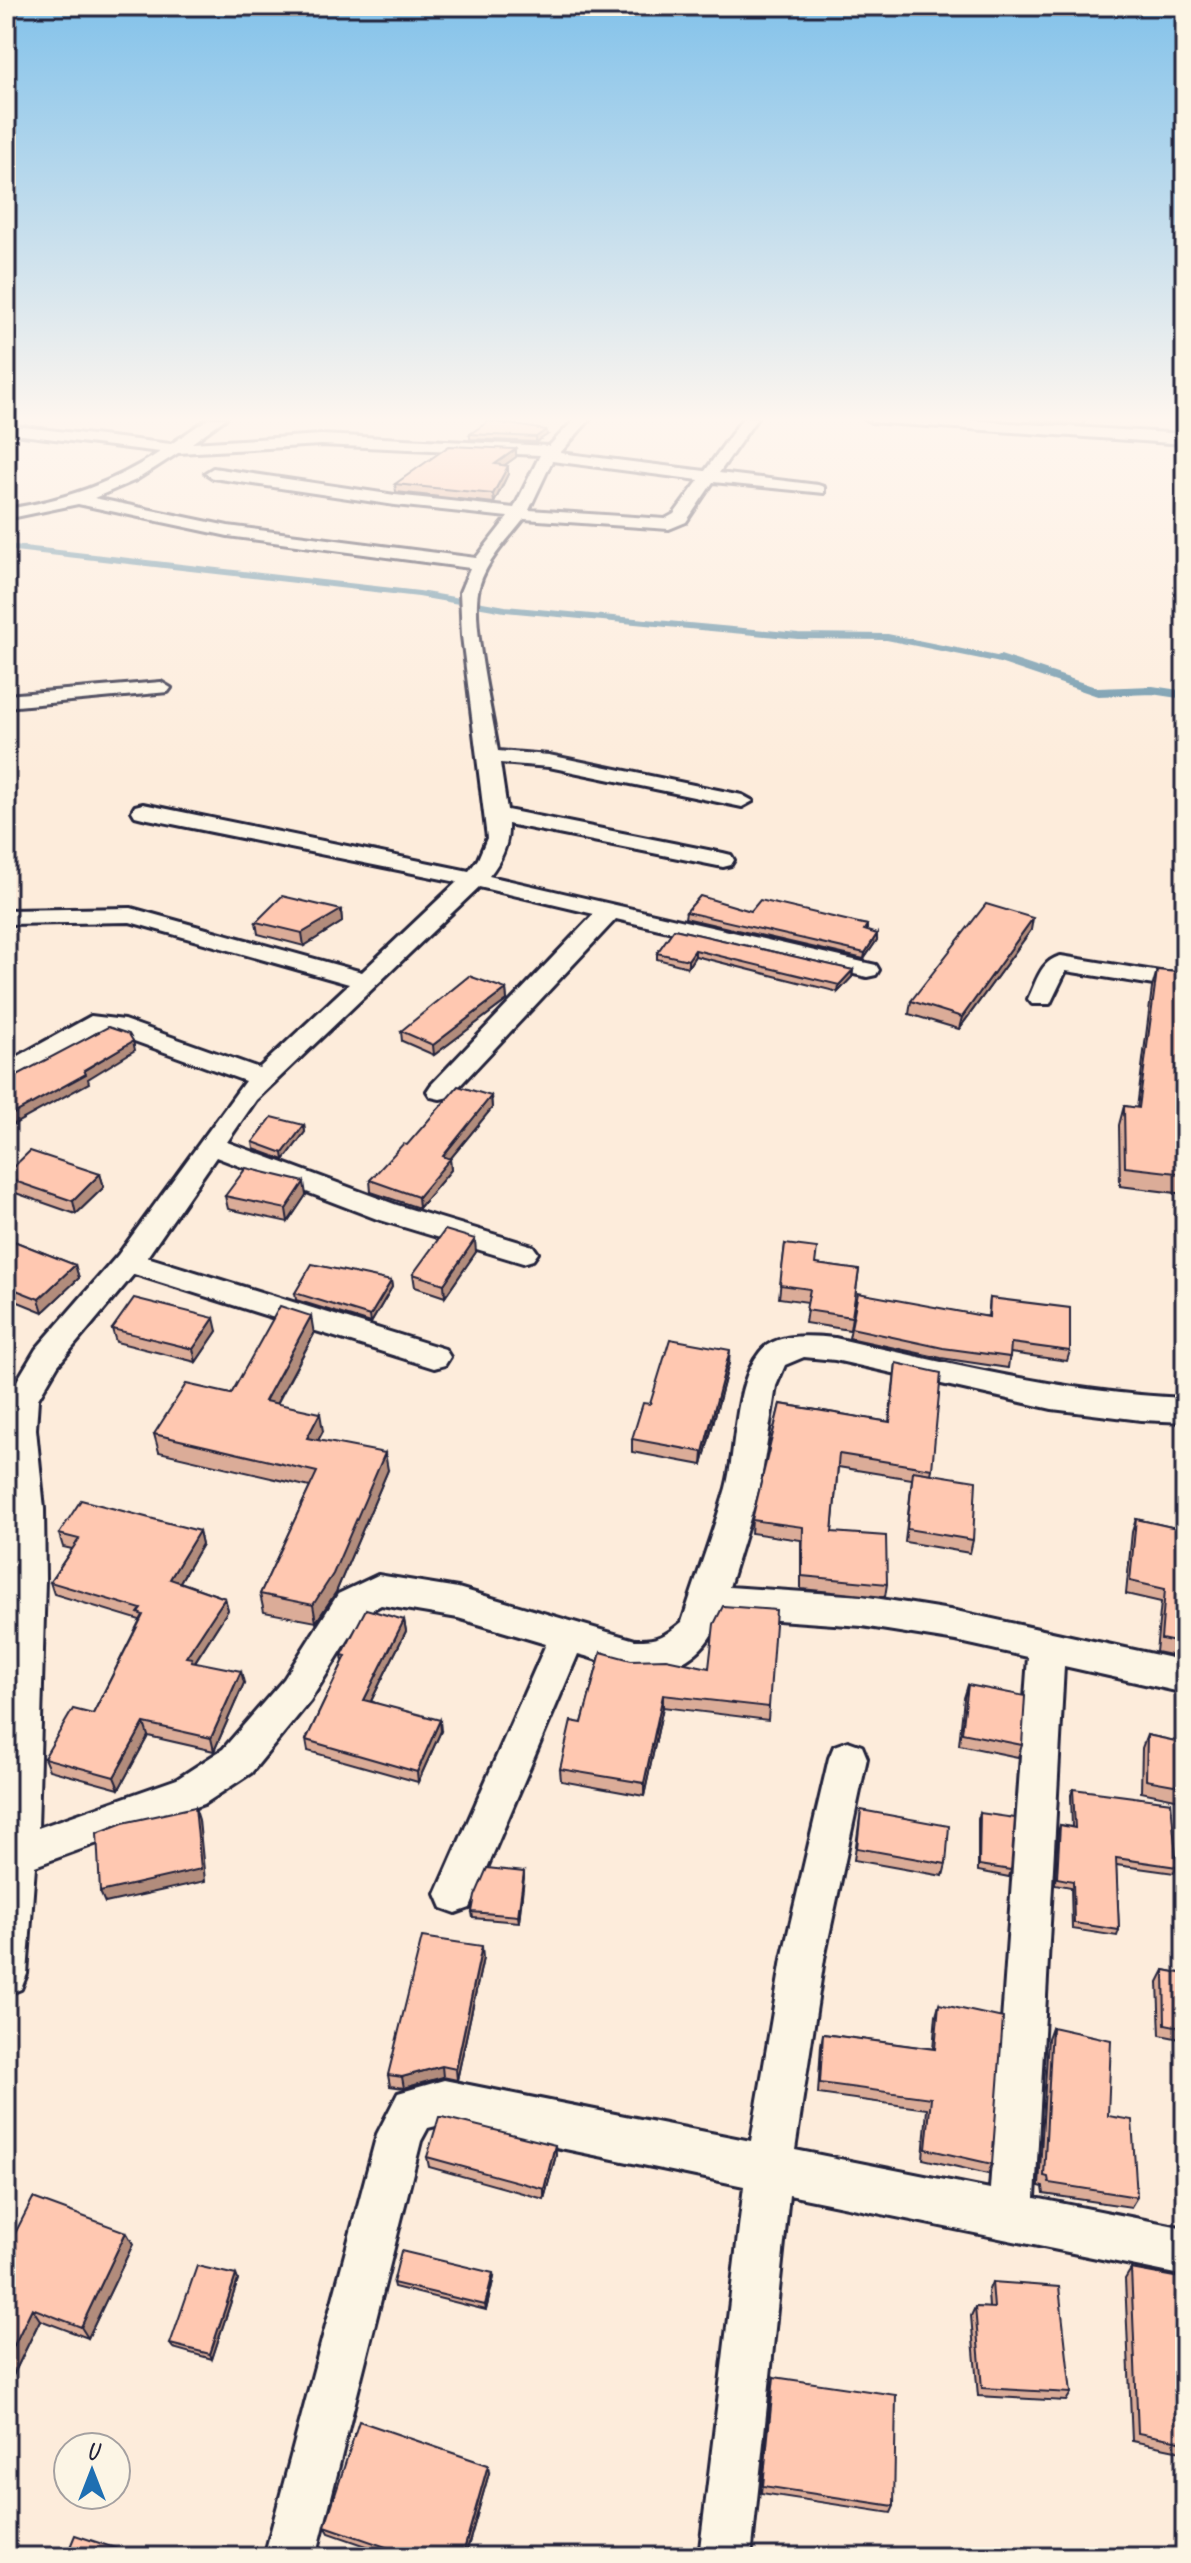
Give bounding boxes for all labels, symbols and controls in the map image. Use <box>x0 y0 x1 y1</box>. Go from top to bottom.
north arrow <box>52 2431 132 2511</box>
text: U <box>87 2438 102 2466</box>

